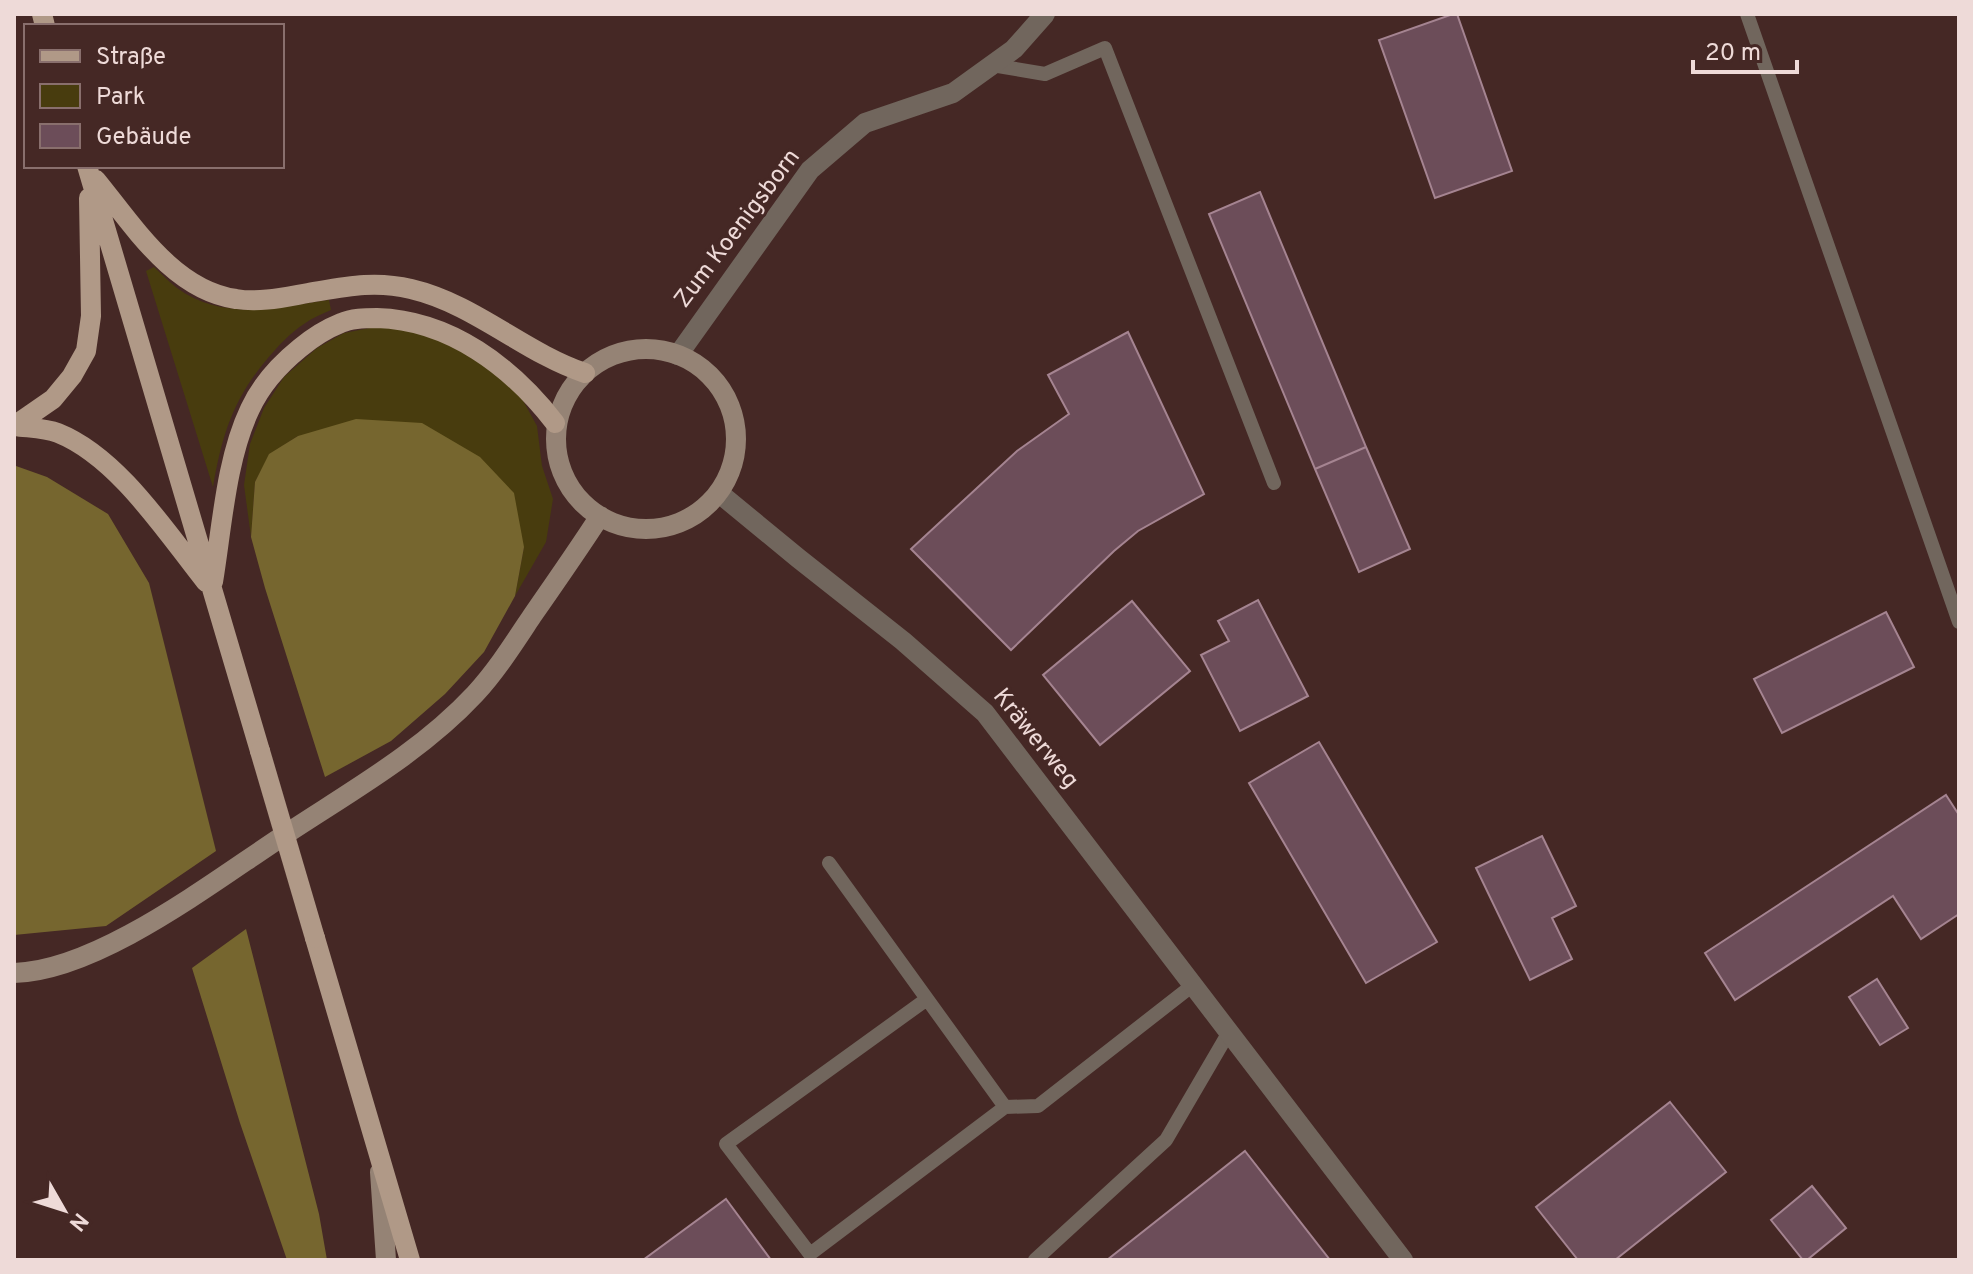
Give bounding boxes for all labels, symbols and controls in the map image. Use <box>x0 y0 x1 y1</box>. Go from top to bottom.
legend <box>24 24 284 168</box>
scale bar <box>1693 24 1797 74</box>
text: 20 m <box>1705 39 1761 69</box>
text: Straße <box>96 43 166 73</box>
text: Park <box>96 83 146 113</box>
text: Gebäude <box>96 123 191 153</box>
street label: Zum Koenigsborn <box>668 143 808 315</box>
street label: Kräwerweg <box>985 683 1085 795</box>
north arrow <box>24 1170 104 1250</box>
text: N <box>62 1206 93 1236</box>

